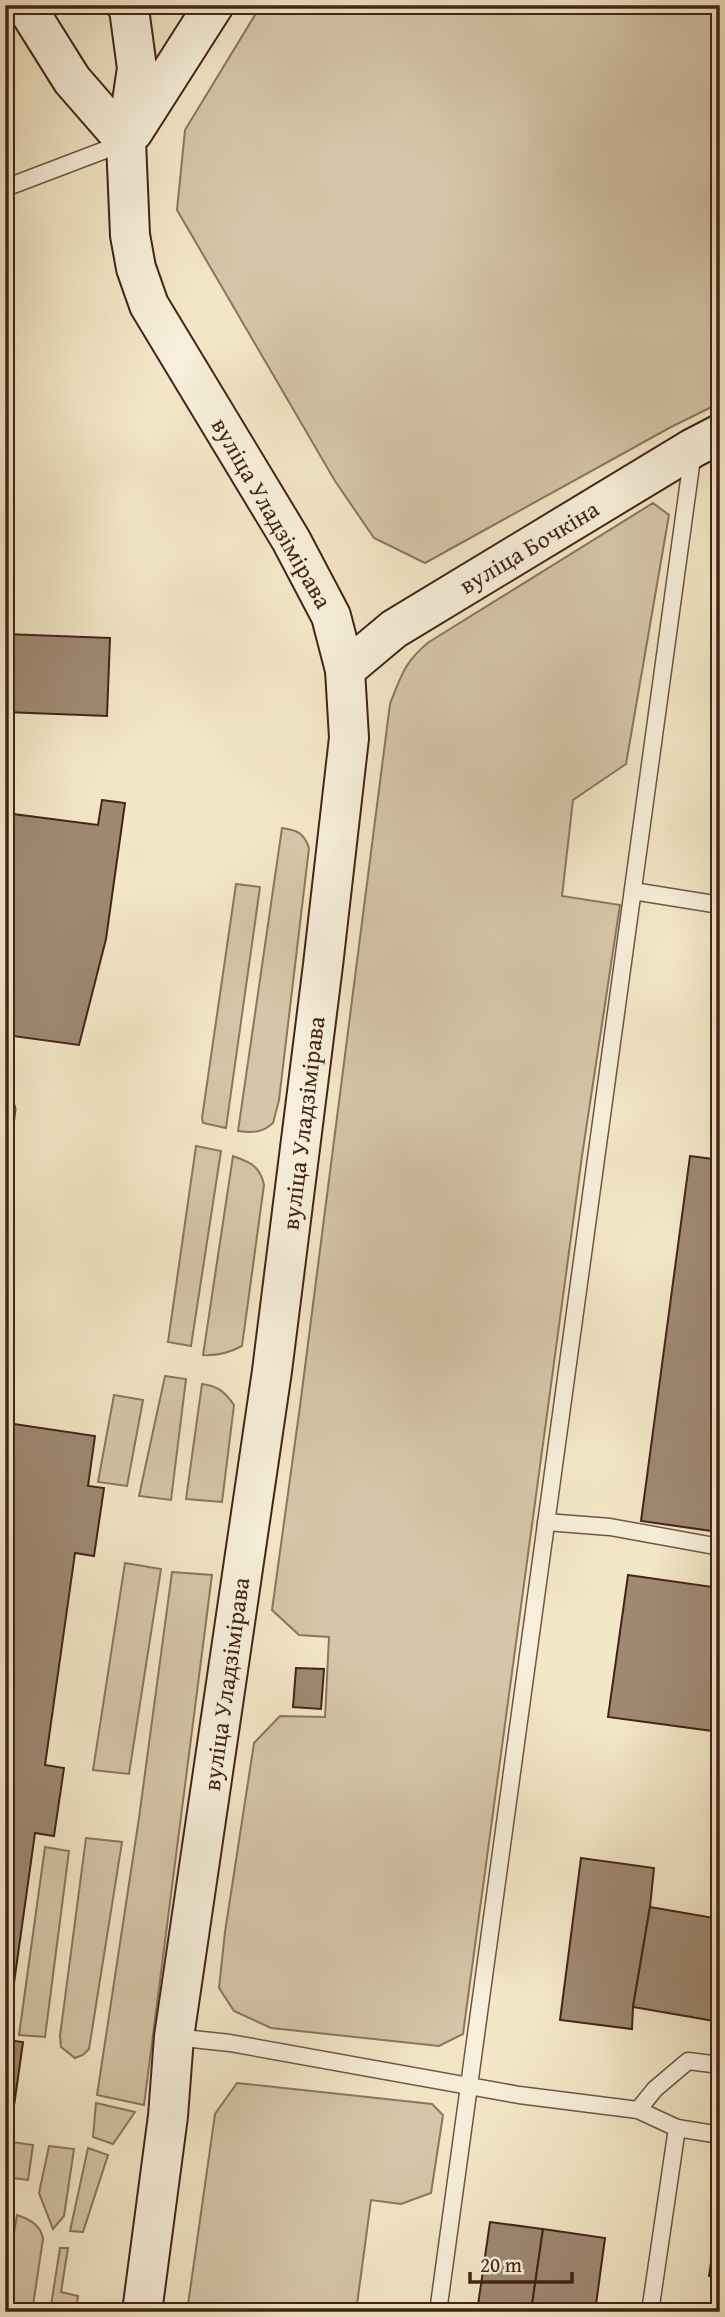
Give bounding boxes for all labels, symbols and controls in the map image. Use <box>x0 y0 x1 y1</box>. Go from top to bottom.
street label: вуліца Уладзімірава <box>203 411 341 615</box>
street label: вуліца Бочкіна <box>452 491 606 603</box>
street label: вуліца Уладзімірава <box>273 1014 334 1232</box>
street label: вуліца Уладзімірава <box>194 1575 258 1793</box>
scale bar <box>470 2240 571 2284</box>
text: 20 m <box>480 2249 522 2280</box>

